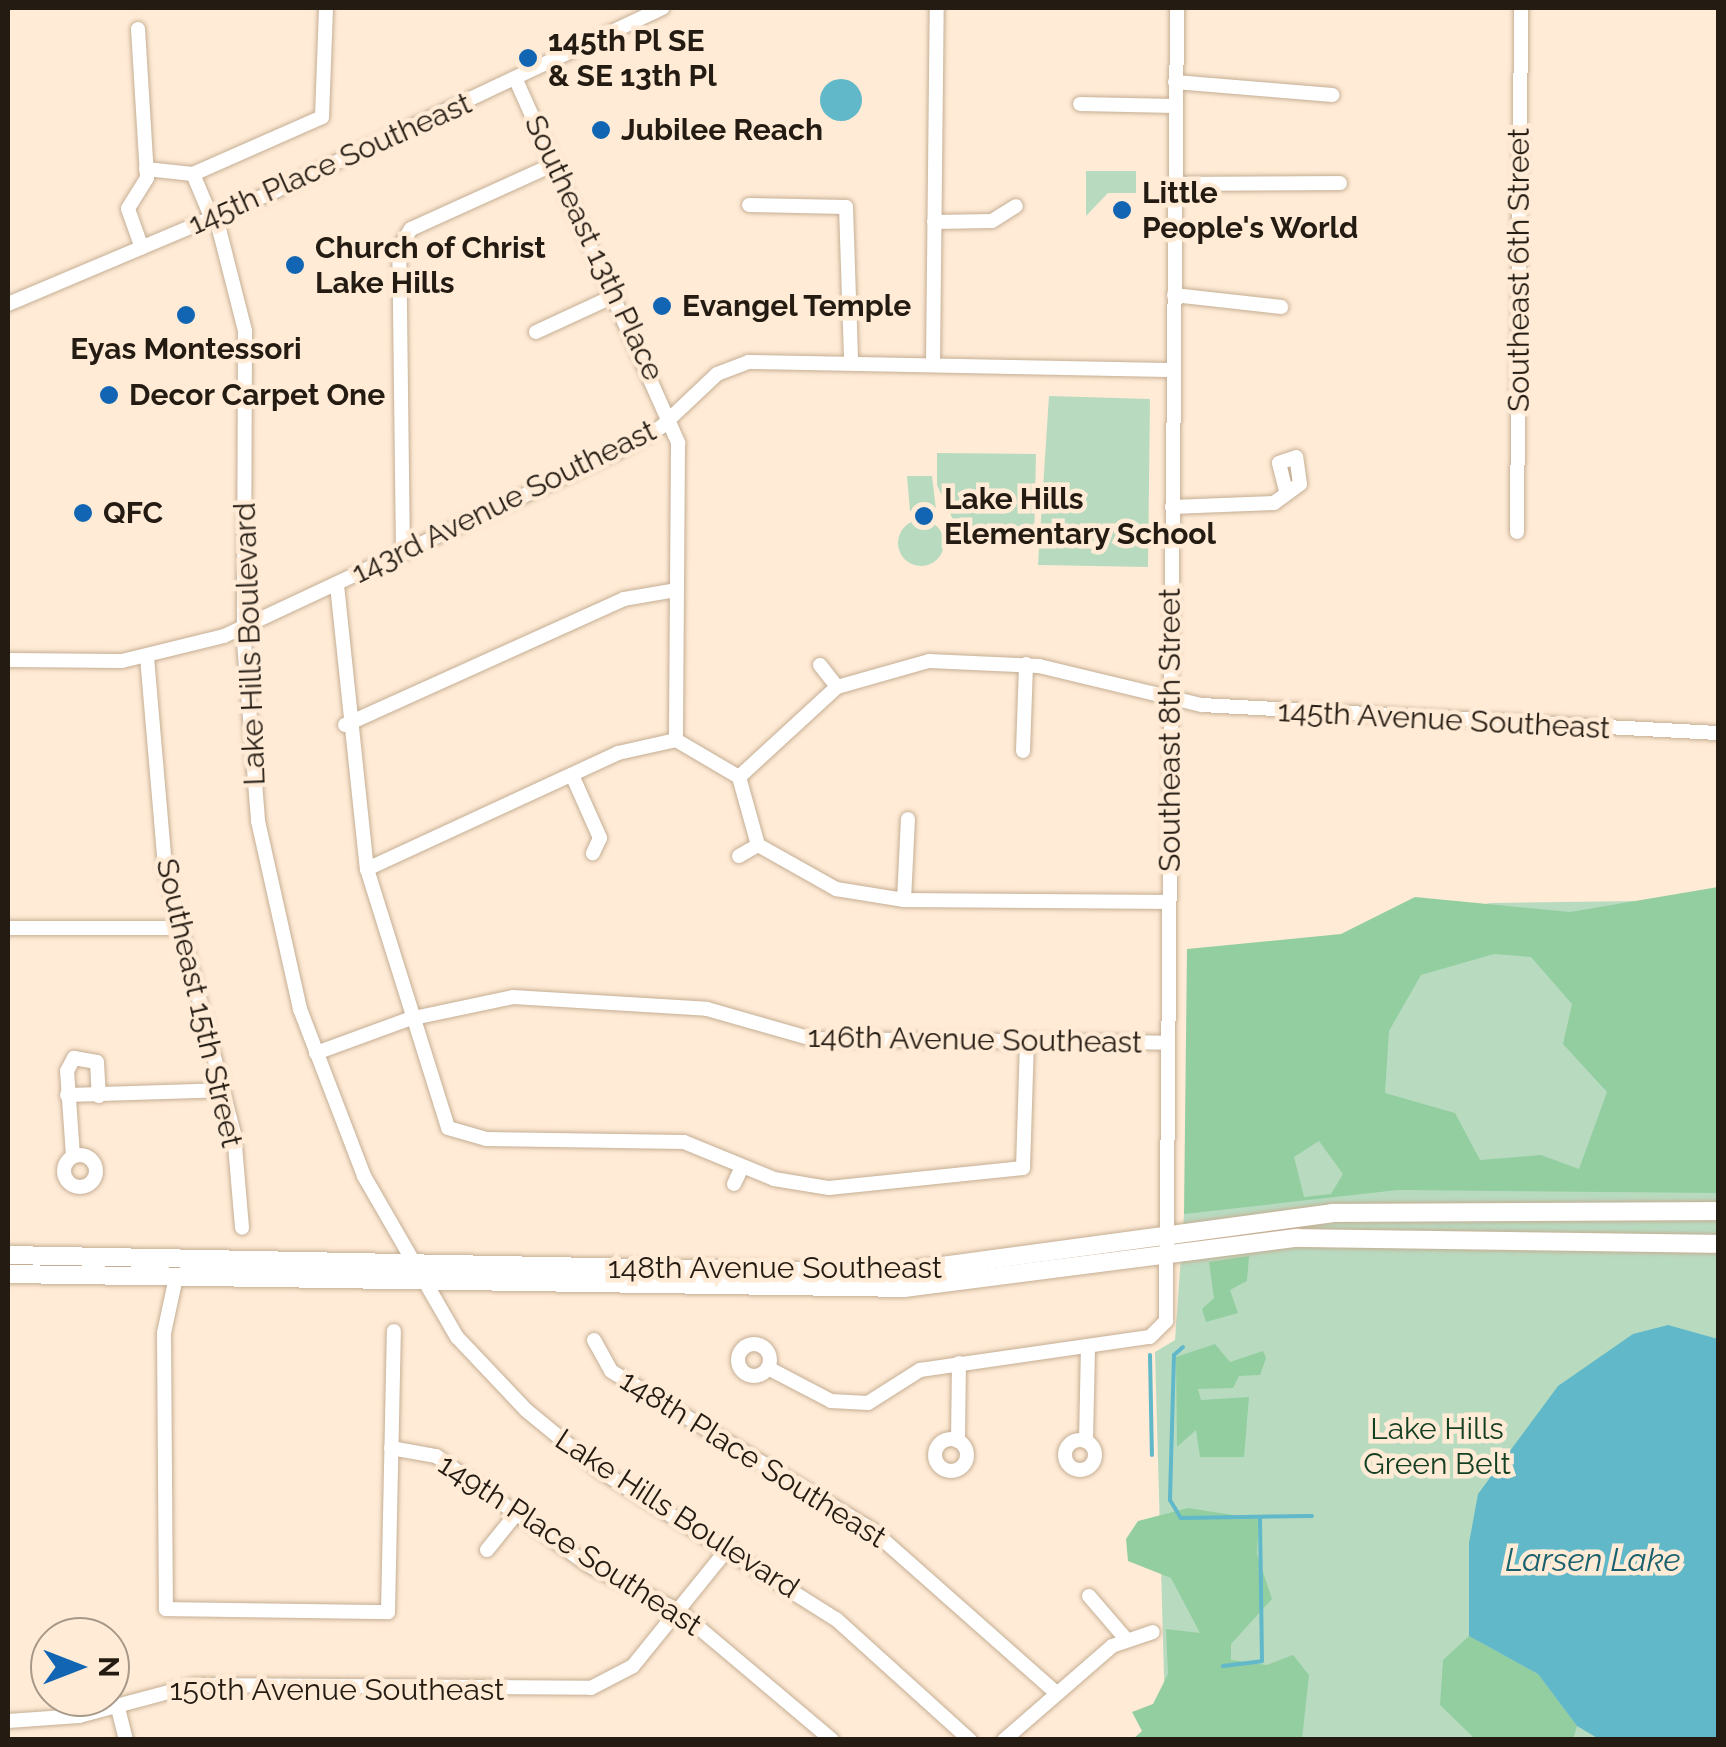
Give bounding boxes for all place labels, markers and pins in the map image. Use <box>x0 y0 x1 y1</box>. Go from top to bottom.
place label: 145th Pl SE & SE 13th Pl <box>548 23 717 94</box>
marker: 145th Pl SE & SE 13th Pl <box>517 47 539 69</box>
place label: Jubilee Reach <box>621 112 823 148</box>
marker: Jubilee Reach <box>590 119 612 141</box>
place label: Little People's World <box>1142 175 1359 246</box>
marker: Little People's World <box>1111 199 1133 221</box>
place label: Church of Christ Lake Hills <box>315 230 546 300</box>
marker: Church of Christ Lake Hills <box>284 254 306 276</box>
place label: Evangel Temple <box>682 288 913 324</box>
marker: Evangel Temple <box>651 295 673 317</box>
marker: Eyas Montessori <box>175 304 197 326</box>
place label: Eyas Montessori <box>70 331 302 367</box>
place label: Decor Carpet One <box>129 377 386 413</box>
marker: Decor Carpet One <box>98 384 120 406</box>
place label: Lake Hills Elementary School <box>944 481 1217 552</box>
place label: QFC <box>103 495 163 531</box>
marker: QFC <box>72 502 94 524</box>
marker: Lake Hills Elementary School <box>913 505 935 527</box>

